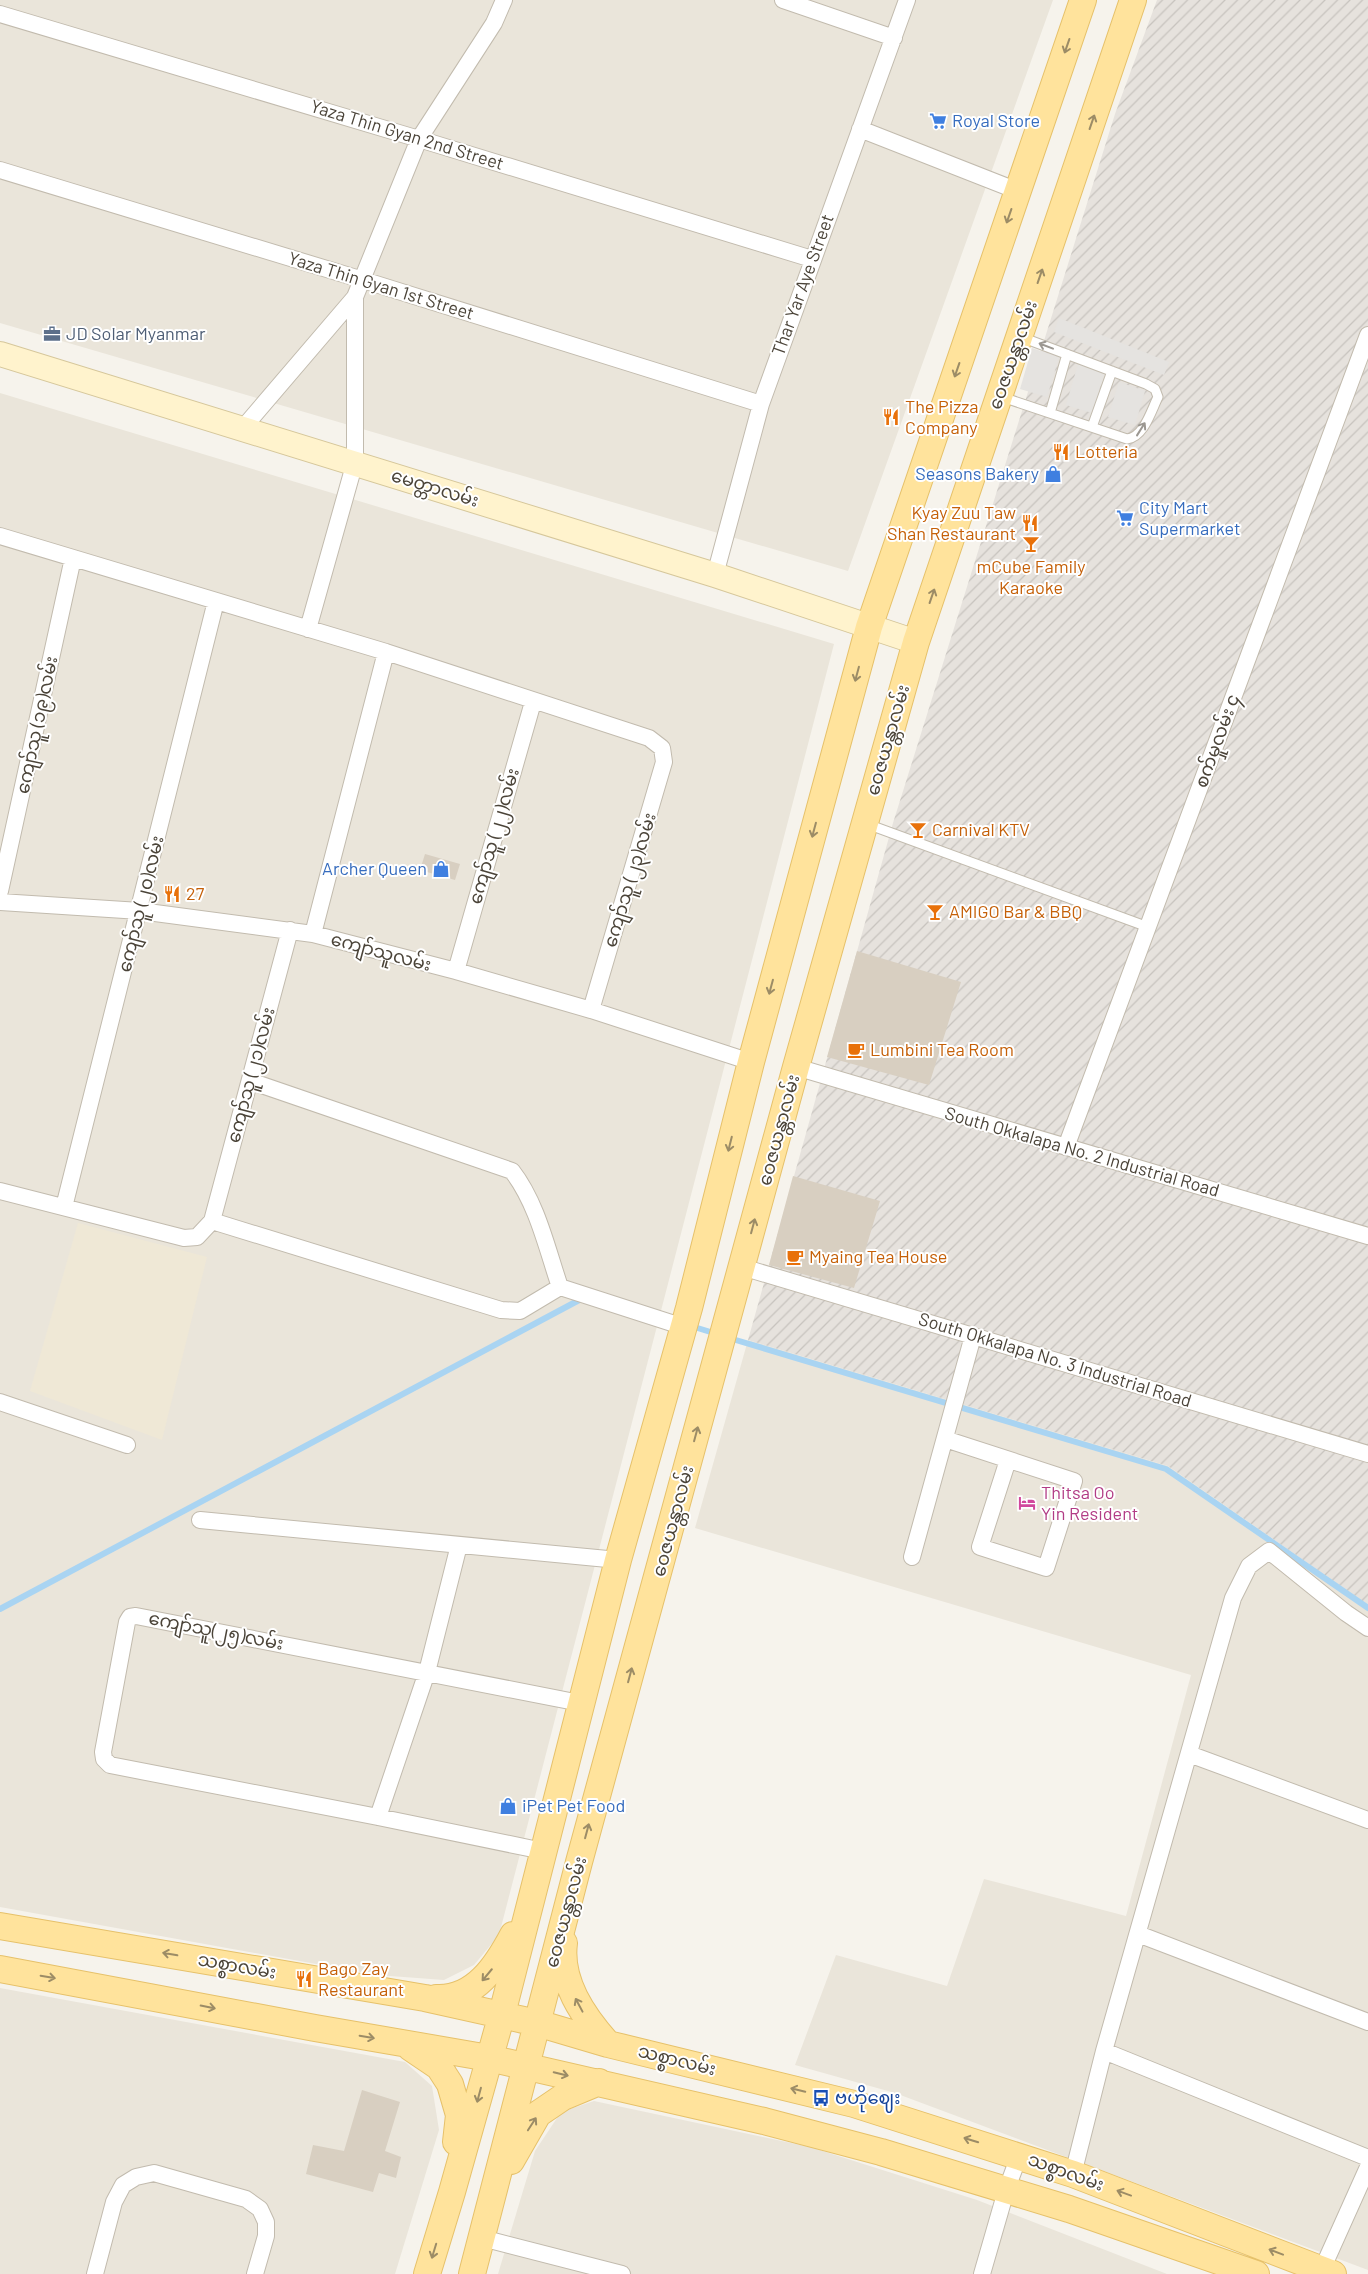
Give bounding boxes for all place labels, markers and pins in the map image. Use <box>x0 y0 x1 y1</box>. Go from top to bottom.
place label: Royal Store <box>952 109 1040 131</box>
supermarket icon: Royal Store <box>928 111 948 131</box>
place label: JD Solar Myanmar <box>66 322 206 344</box>
office icon: JD Solar Myanmar <box>42 324 62 344</box>
place label: The Pizza Company <box>905 395 978 438</box>
restaurant icon: The Pizza Company <box>881 407 901 427</box>
place label: Lotteria <box>1075 440 1138 462</box>
restaurant icon: Lotteria <box>1051 442 1071 462</box>
place label: Seasons Bakery <box>915 462 1039 484</box>
shop icon: Seasons Bakery <box>1043 464 1063 484</box>
place label: City Mart Supermarket <box>1139 496 1240 539</box>
place label: Kyay Zuu Taw Shan Restaurant <box>887 501 1016 544</box>
supermarket icon: City Mart Supermarket <box>1115 508 1135 528</box>
restaurant icon: Kyay Zuu Taw Shan Restaurant <box>1020 513 1040 533</box>
bar icon: mCube Family Karaoke <box>1021 534 1041 554</box>
place label: mCube Family Karaoke <box>976 555 1086 598</box>
place label: Carnival KTV <box>932 818 1030 840</box>
bar icon: Carnival KTV <box>908 820 928 840</box>
place label: Archer Queen <box>322 857 427 879</box>
shop icon: Archer Queen <box>431 859 451 879</box>
place label: 27 <box>186 882 205 904</box>
restaurant icon: 27 <box>162 884 182 904</box>
place label: AMIGO Bar & BBQ <box>949 900 1082 922</box>
bar icon: AMIGO Bar & BBQ <box>925 902 945 922</box>
place label: Lumbini Tea Room <box>870 1038 1014 1060</box>
cafe icon: Lumbini Tea Room <box>846 1040 866 1060</box>
place label: Myaing Tea House <box>809 1245 947 1267</box>
cafe icon: Myaing Tea House <box>785 1247 805 1267</box>
place label: Thitsa Oo Yin Resident <box>1041 1481 1138 1524</box>
hotel icon: Thitsa Oo Yin Resident <box>1017 1493 1037 1513</box>
place label: iPet Pet Food <box>522 1794 625 1816</box>
shop icon: iPet Pet Food <box>498 1796 518 1816</box>
place label: Bago Zay Restaurant <box>318 1957 404 2000</box>
restaurant icon: Bago Zay Restaurant <box>294 1969 314 1989</box>
place label: ဗဟိုဈေး <box>835 2084 900 2113</box>
bus stop icon: ဗဟိုဈေး <box>811 2088 831 2108</box>

